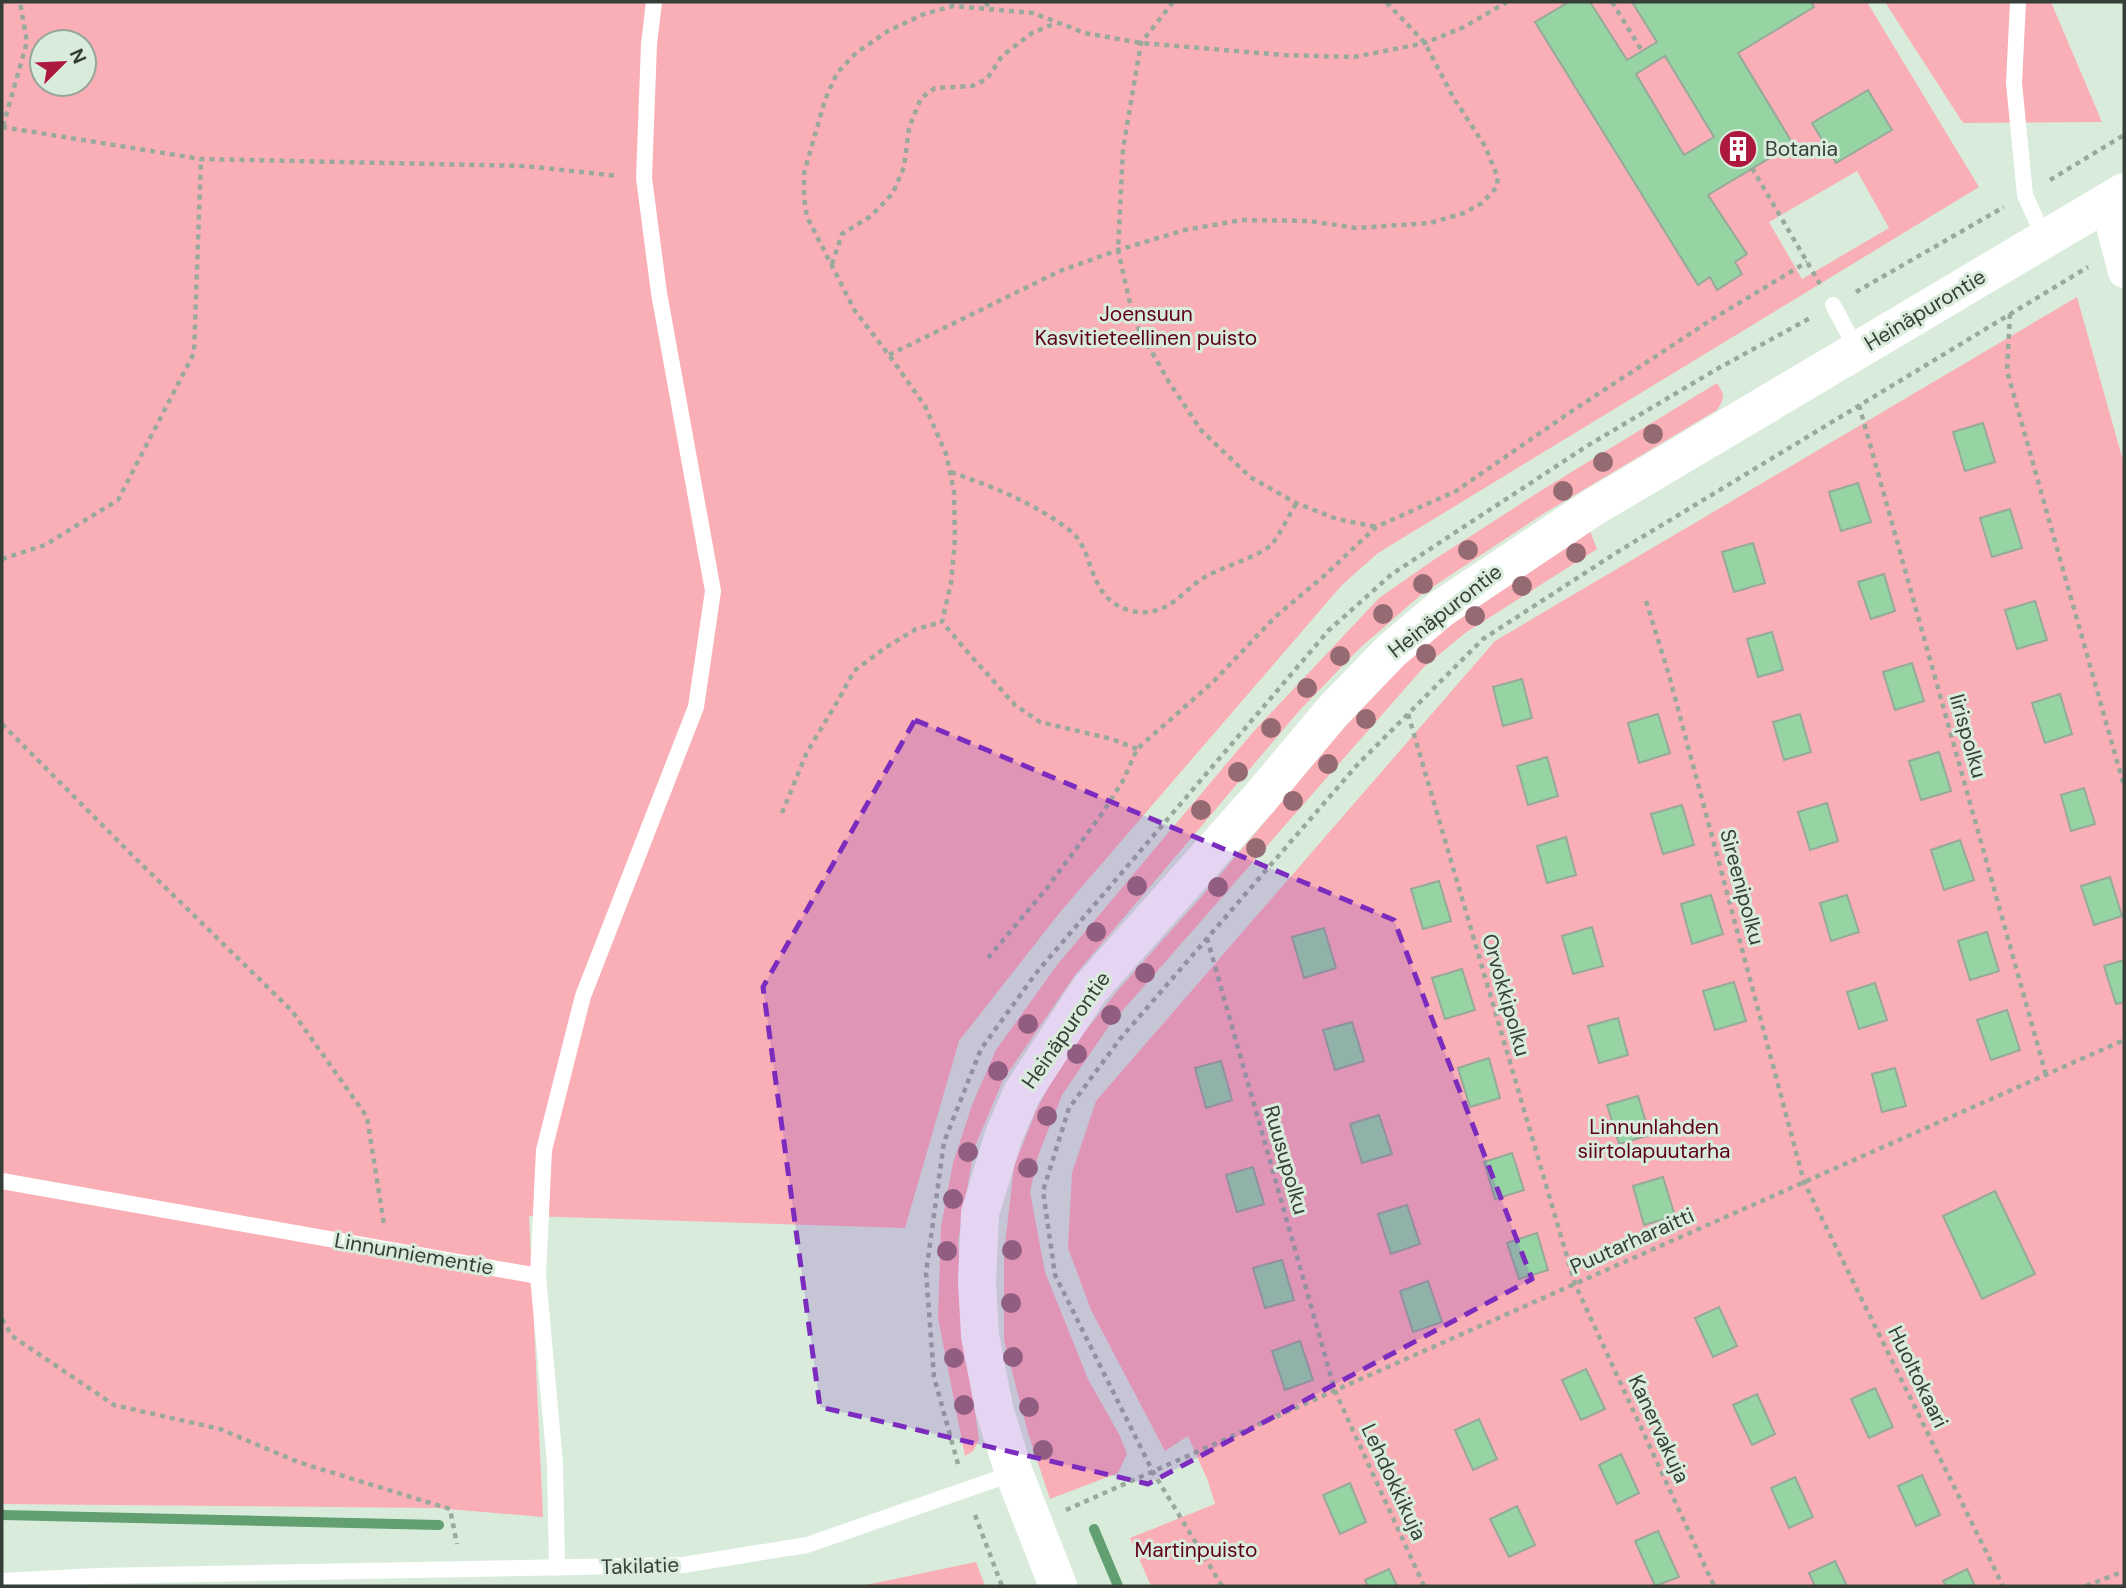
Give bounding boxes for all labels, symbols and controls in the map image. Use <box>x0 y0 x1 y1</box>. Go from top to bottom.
north arrow <box>28 28 98 98</box>
text: N <box>64 45 92 68</box>
building icon: Botania <box>1717 128 1759 170</box>
place label: Botania <box>1765 135 1838 163</box>
street label: Heinäpurontie <box>1859 263 1991 357</box>
park label: Joensuun Kasvitieteellinen puisto <box>1035 300 1257 352</box>
street label: Heinäpurontie <box>1382 558 1508 664</box>
street label: Iirispolku <box>1943 691 1993 781</box>
street label: Sireenipolku <box>1713 826 1771 948</box>
street label: Orvokkipolku <box>1475 931 1537 1059</box>
street label: Heinäpurontie <box>1015 966 1117 1094</box>
street label: Ruusupolku <box>1257 1102 1315 1218</box>
park label: Linnunlahden siirtolapuutarha <box>1577 1113 1731 1165</box>
street label: Puutarharaitti <box>1566 1201 1698 1281</box>
street label: Linnunniementie <box>332 1226 496 1282</box>
street label: Huoltokaari <box>1881 1321 1955 1433</box>
street label: Kanervakuja <box>1622 1370 1696 1488</box>
street label: Lehdokkikuja <box>1355 1419 1433 1545</box>
park label: Martinpuisto <box>1135 1536 1257 1564</box>
street label: Takilatie <box>600 1551 680 1581</box>

